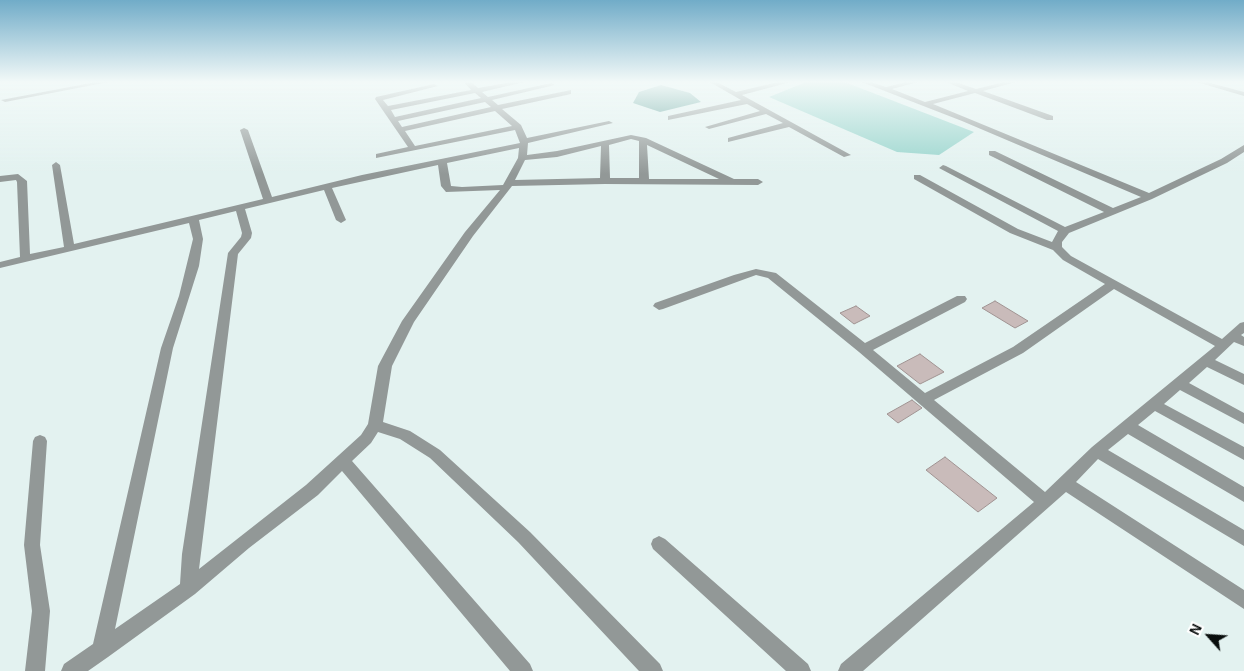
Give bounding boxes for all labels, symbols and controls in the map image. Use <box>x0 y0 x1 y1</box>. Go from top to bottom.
north arrow <box>1184 611 1234 661</box>
text: N <box>1186 621 1205 637</box>

